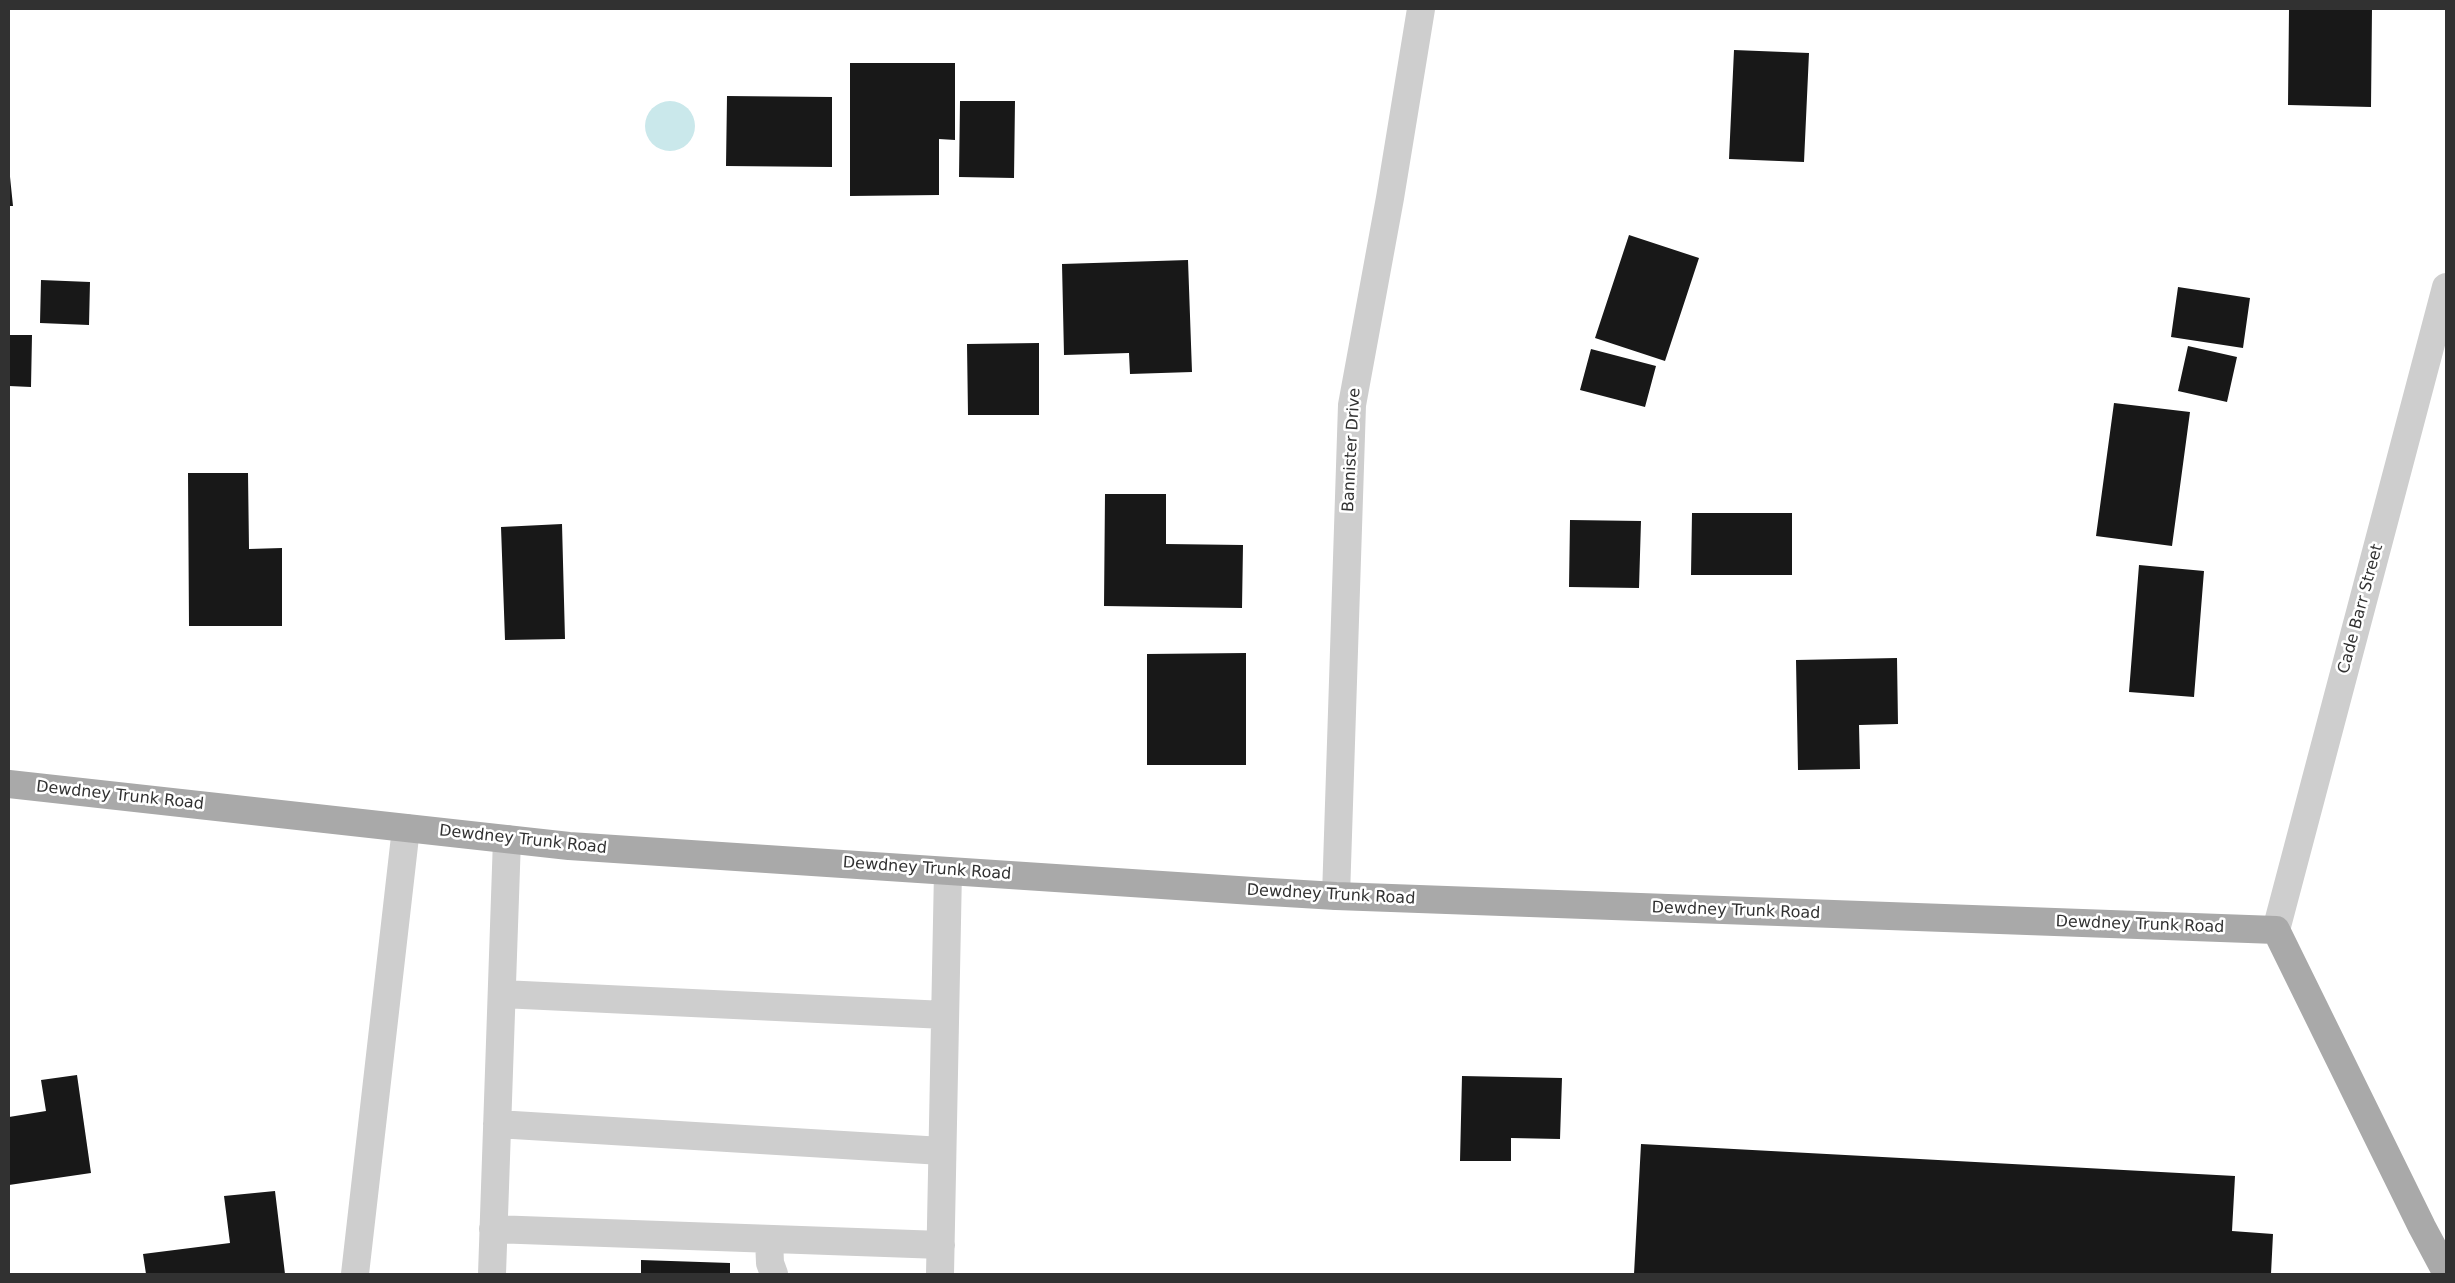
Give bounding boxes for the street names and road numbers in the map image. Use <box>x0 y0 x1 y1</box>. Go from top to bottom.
street label: Bannister Drive <box>1339 387 1365 513</box>
street label: Cade Barr Street <box>2334 542 2388 676</box>
street label: Dewdney Trunk Road <box>35 778 205 814</box>
street label: Dewdney Trunk Road <box>438 822 608 858</box>
street label: Dewdney Trunk Road <box>842 854 1012 884</box>
street label: Dewdney Trunk Road <box>1246 881 1416 909</box>
street label: Dewdney Trunk Road <box>1651 898 1821 924</box>
street label: Dewdney Trunk Road <box>2055 912 2225 938</box>

